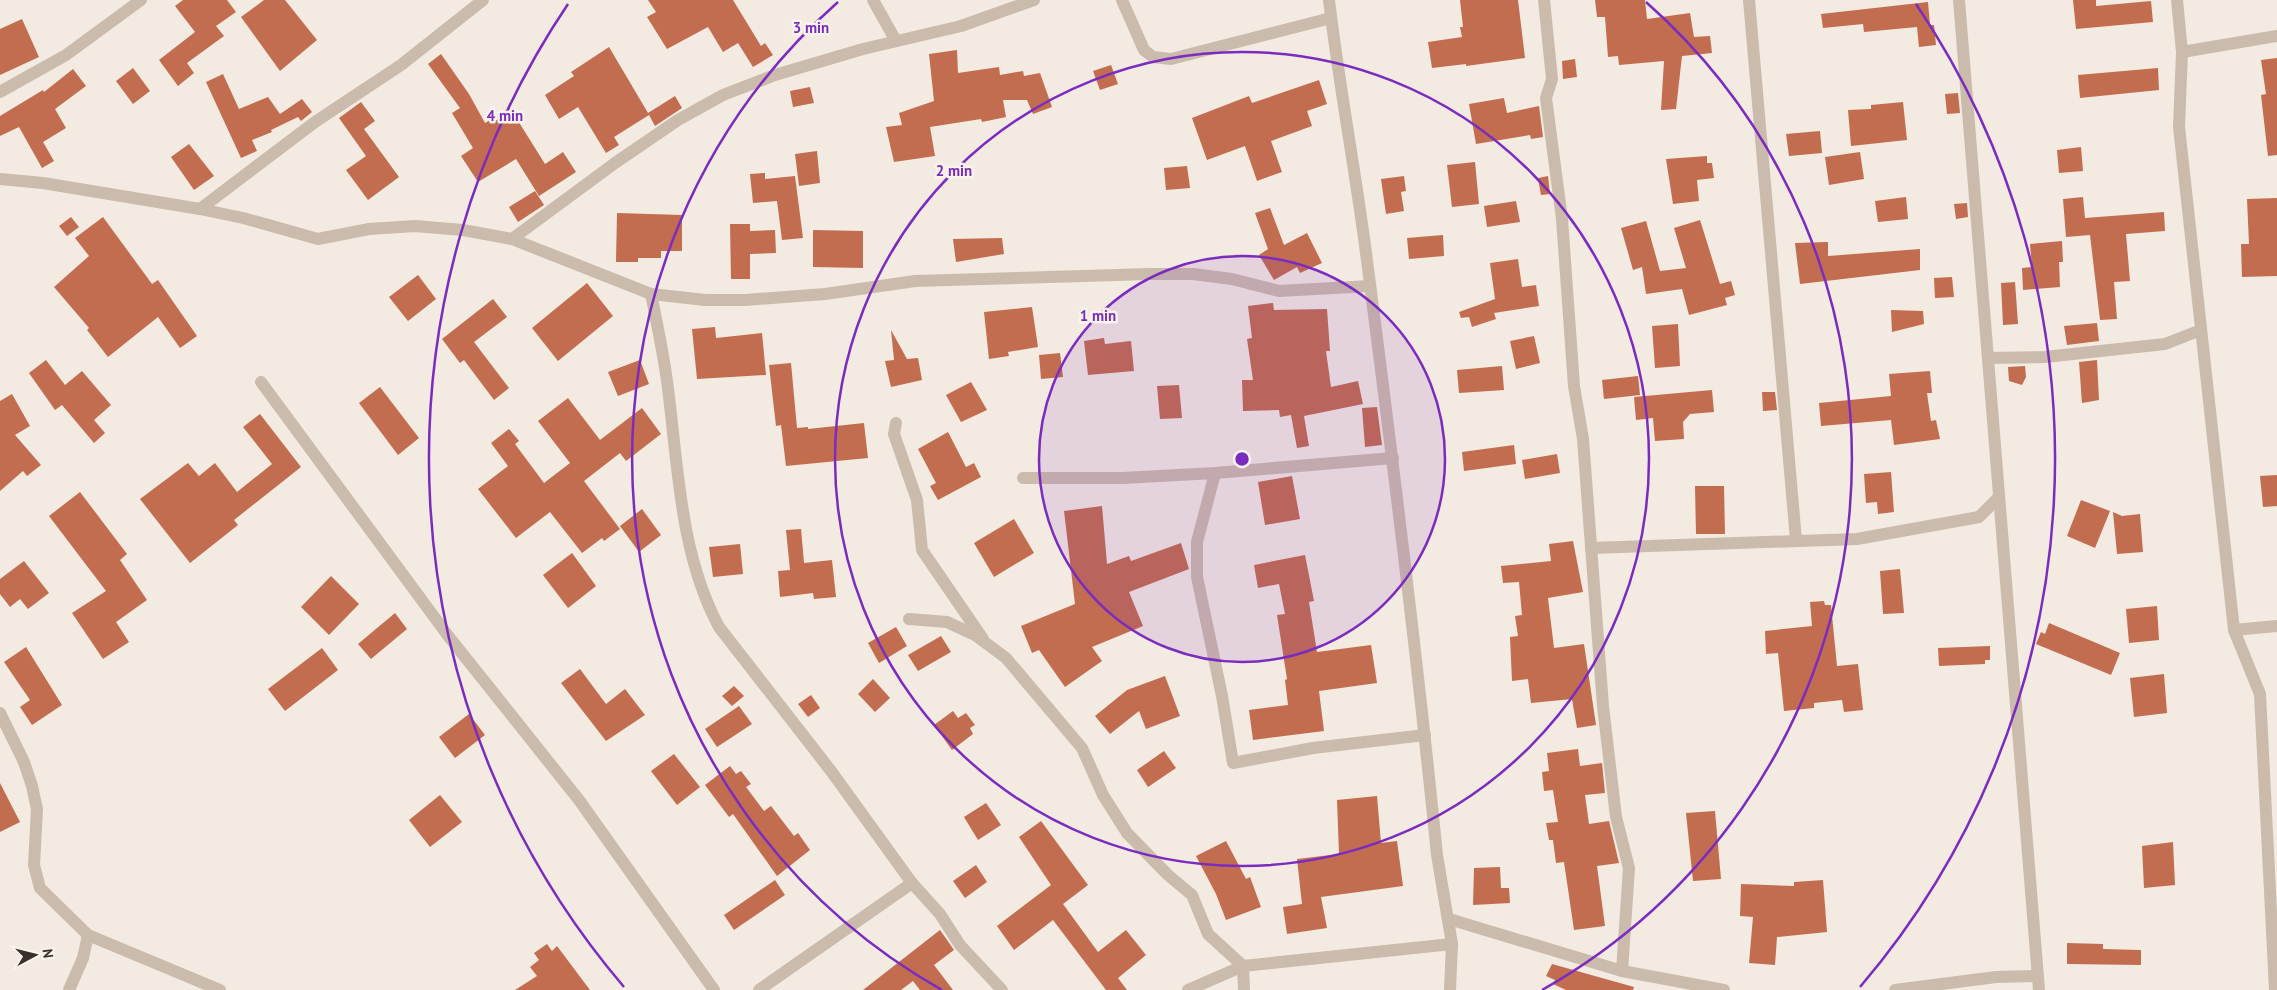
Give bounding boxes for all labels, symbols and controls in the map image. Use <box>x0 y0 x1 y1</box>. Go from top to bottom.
text: 3 min <box>793 18 829 37</box>
text: 4 min <box>487 106 523 125</box>
text: 2 min <box>936 161 972 180</box>
text: 1 min <box>1080 306 1116 325</box>
centre of rings <box>1233 450 1251 468</box>
north arrow <box>10 930 60 980</box>
text: N <box>38 948 57 959</box>

